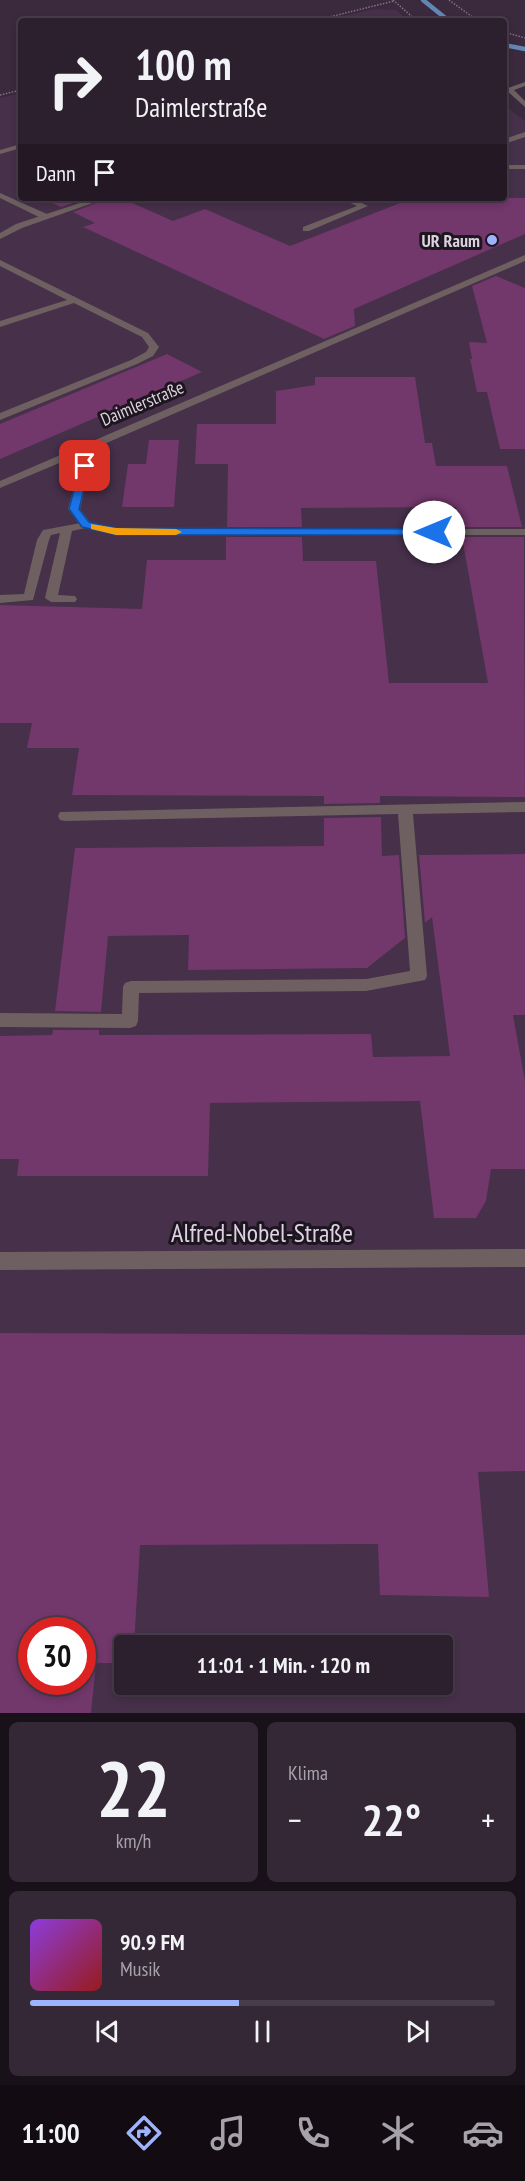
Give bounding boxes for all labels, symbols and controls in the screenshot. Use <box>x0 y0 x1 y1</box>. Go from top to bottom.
text: 100 m <box>135 37 232 92</box>
icon: right <box>36 42 114 120</box>
text: Daimlerstraße <box>135 90 267 124</box>
icon: arrive <box>88 156 121 189</box>
text: Dann <box>36 159 76 187</box>
place label: UR Raum <box>422 229 480 252</box>
marker: UR Raum <box>485 233 499 247</box>
street label: Daimlerstraße <box>97 375 187 431</box>
pin <box>59 440 110 491</box>
icon: arrive <box>68 449 101 482</box>
position arrow <box>402 500 466 564</box>
street label: Alfred-Nobel-Straße <box>171 1216 353 1249</box>
speed limit sign: 30 <box>18 1617 96 1695</box>
text: 11:01 · 1 Min. · 120 m <box>197 1651 370 1679</box>
text: 22 <box>96 1738 171 1839</box>
text: Klima <box>288 1760 328 1786</box>
text: 22° <box>362 1790 421 1848</box>
text: − <box>288 1798 302 1841</box>
text: + <box>481 1798 495 1841</box>
text: km/h <box>116 1828 151 1854</box>
text: 90.9 FM <box>120 1928 185 1956</box>
text: Musik <box>120 1956 160 1982</box>
icon: previous <box>91 2015 124 2048</box>
icon: pause <box>246 2015 279 2048</box>
icon: next <box>401 2015 434 2048</box>
icon: directions <box>123 2112 165 2154</box>
icon: music <box>207 2112 249 2154</box>
icon: phone <box>292 2112 334 2154</box>
icon: climate <box>377 2112 419 2154</box>
icon: car <box>462 2112 504 2154</box>
text: 11:00 <box>21 2116 80 2150</box>

